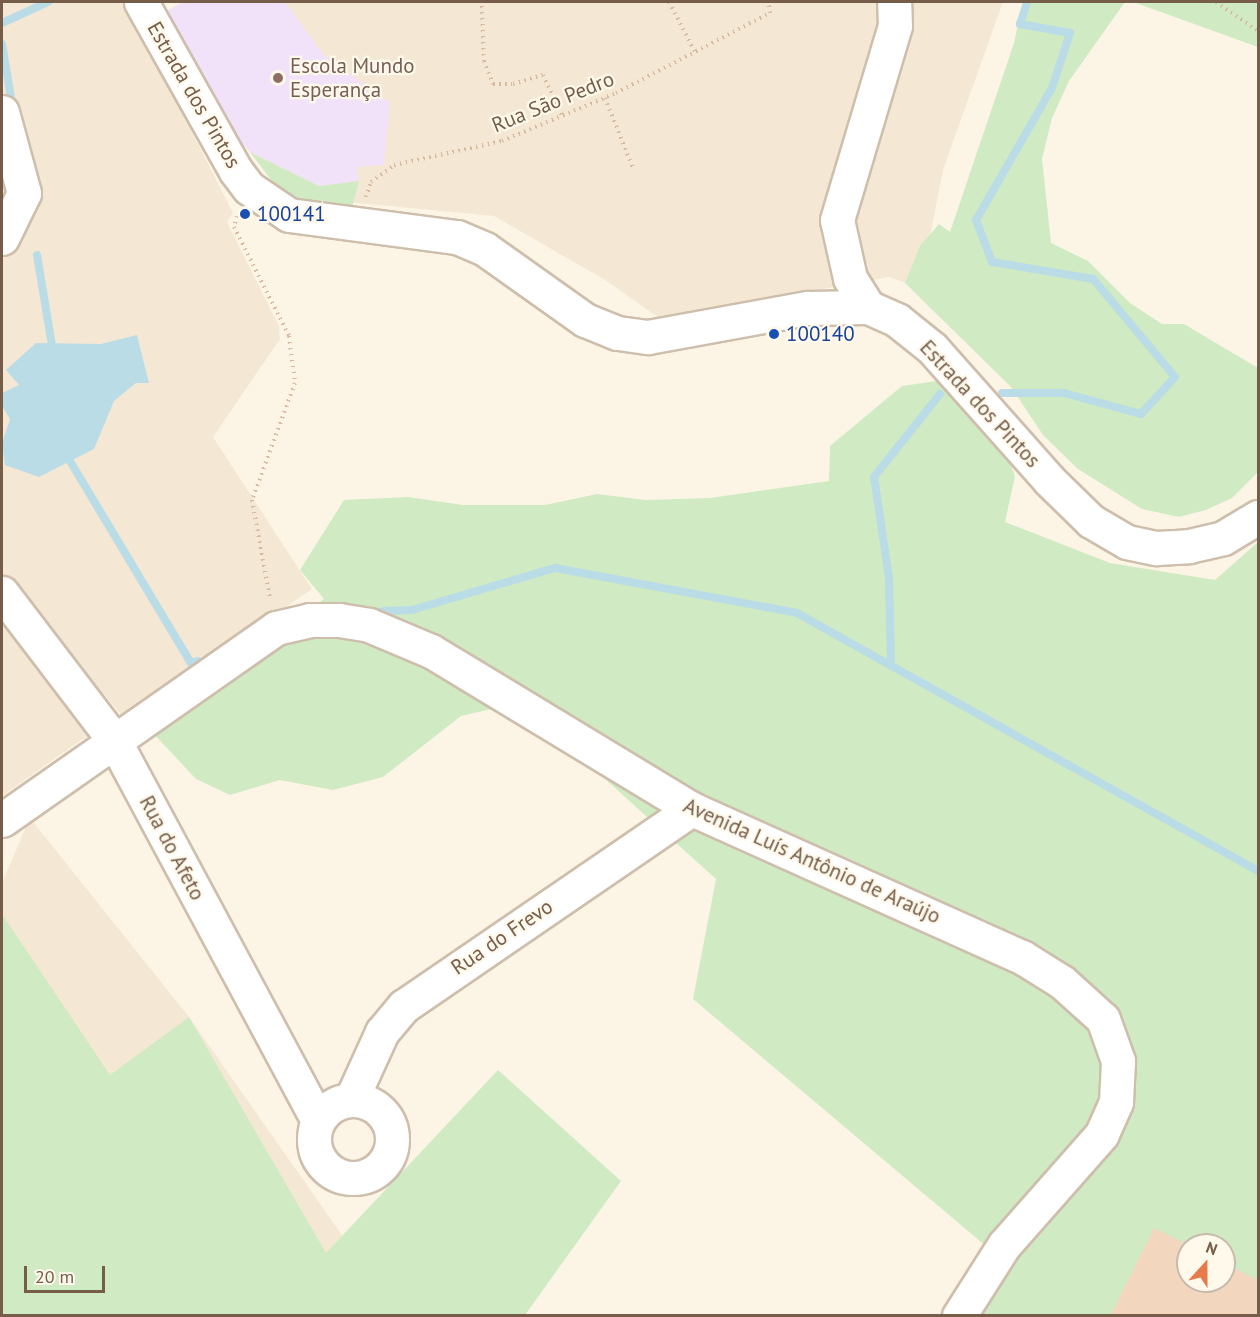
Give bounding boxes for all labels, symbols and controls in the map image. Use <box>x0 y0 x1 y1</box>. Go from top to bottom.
street label: Estrada dos Pintos <box>142 17 246 173</box>
place label: Escola Mundo Esperança <box>290 53 414 103</box>
street label: Rua São Pedro <box>488 66 618 138</box>
marker: Escola Mundo Esperança <box>271 71 285 85</box>
place label: 100141 <box>257 201 326 227</box>
marker: 100141 <box>238 207 252 221</box>
place label: 100140 <box>786 321 855 347</box>
marker: 100140 <box>767 327 781 341</box>
street label: Estrada dos Pintos <box>915 335 1045 473</box>
street label: Rua do Afeto <box>134 791 210 905</box>
street label: Avenida Luís Antônio de Araújo <box>679 793 945 929</box>
street label: Rua do Frevo <box>446 894 558 980</box>
north arrow <box>1176 1233 1236 1293</box>
text: N <box>1203 1237 1220 1259</box>
scale bar <box>27 1254 108 1292</box>
text: 20 m <box>35 1265 74 1288</box>

